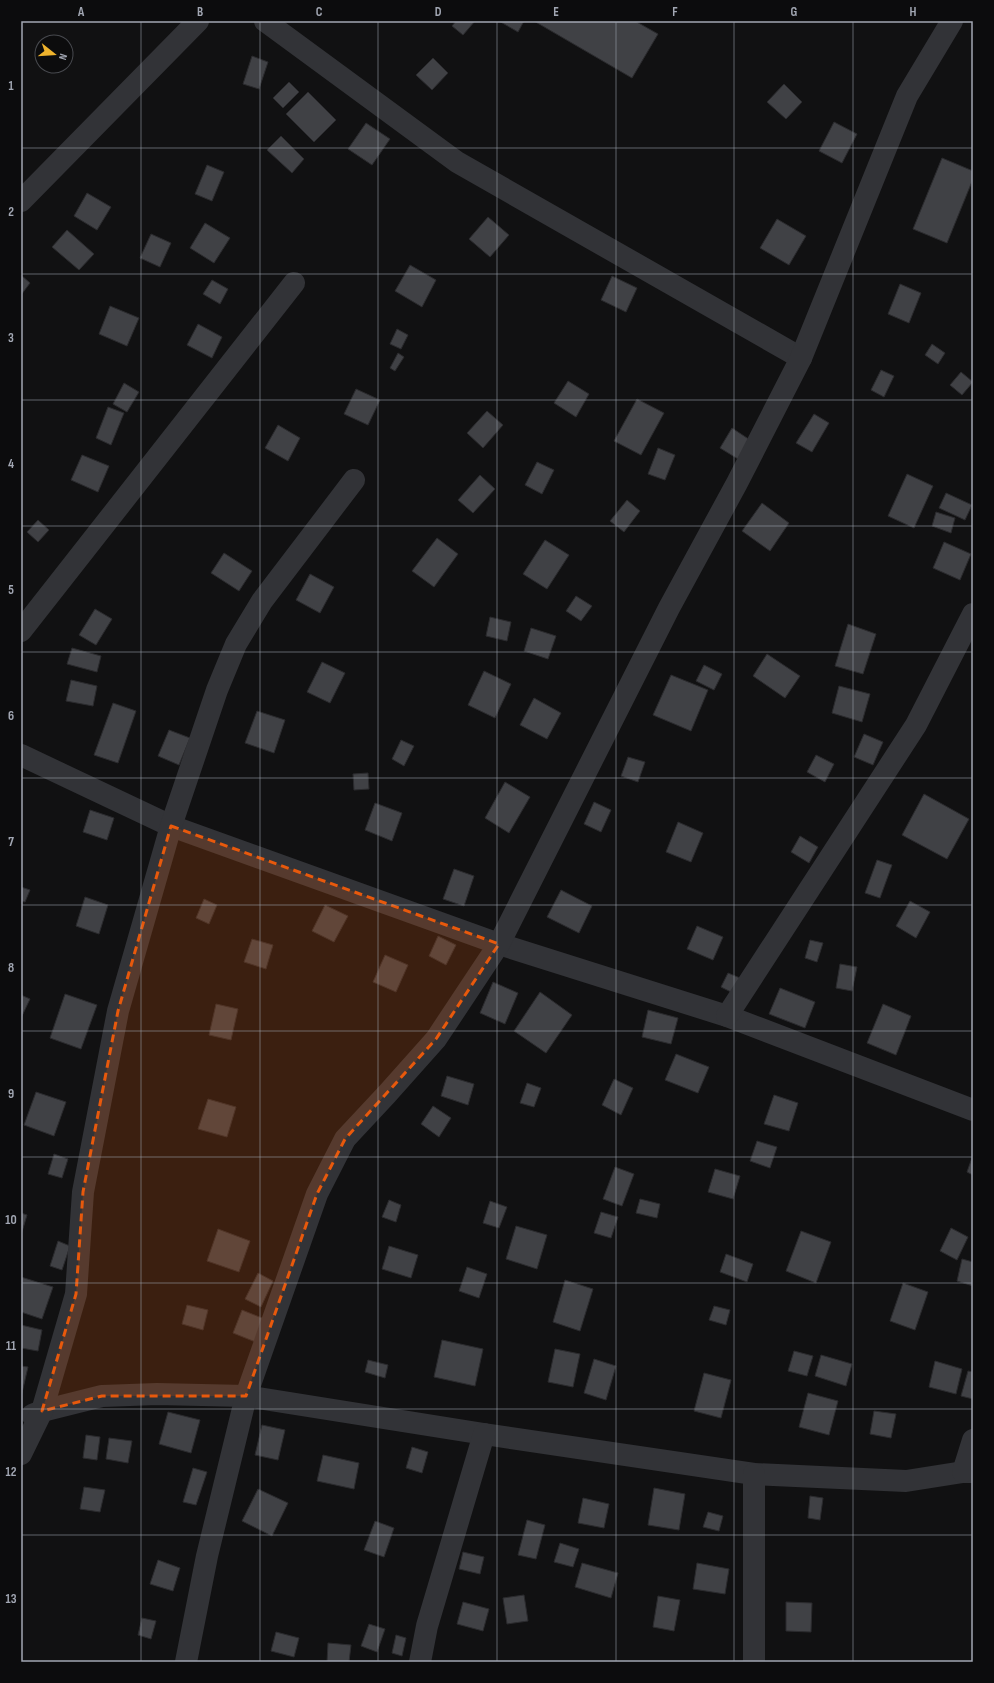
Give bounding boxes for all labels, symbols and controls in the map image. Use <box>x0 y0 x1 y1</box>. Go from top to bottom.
text: A <box>77 4 85 20</box>
text: B <box>197 4 203 20</box>
text: C <box>316 4 323 20</box>
text: D <box>435 4 442 20</box>
text: E <box>553 4 559 20</box>
text: F <box>672 4 678 20</box>
text: G <box>791 4 798 20</box>
text: H <box>910 4 917 20</box>
north arrow <box>34 34 74 74</box>
text: N <box>56 52 70 62</box>
text: 1 <box>8 78 14 94</box>
text: 2 <box>8 204 14 220</box>
text: 3 <box>8 330 14 346</box>
text: 4 <box>8 456 14 472</box>
text: 5 <box>8 582 14 598</box>
text: 6 <box>8 708 14 724</box>
text: 7 <box>8 834 14 850</box>
text: 8 <box>8 960 14 976</box>
text: 9 <box>8 1086 14 1102</box>
text: 10 <box>5 1212 17 1228</box>
text: 11 <box>6 1338 16 1354</box>
text: 12 <box>6 1464 17 1480</box>
text: 13 <box>6 1591 17 1607</box>

